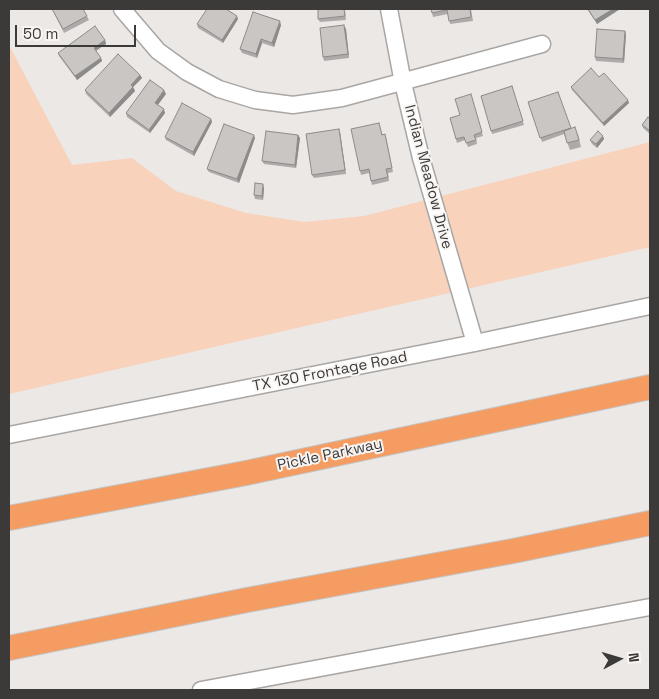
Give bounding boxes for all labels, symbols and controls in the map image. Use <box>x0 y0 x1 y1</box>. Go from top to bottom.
scale bar <box>18 15 139 47</box>
text: 50 m <box>23 24 58 43</box>
street label: Indian Meadow Drive <box>400 103 456 251</box>
street label: TX 130 Frontage Road <box>251 348 409 396</box>
street label: Pickle Parkway <box>276 435 384 475</box>
north arrow <box>594 634 644 684</box>
text: N <box>624 652 643 663</box>

